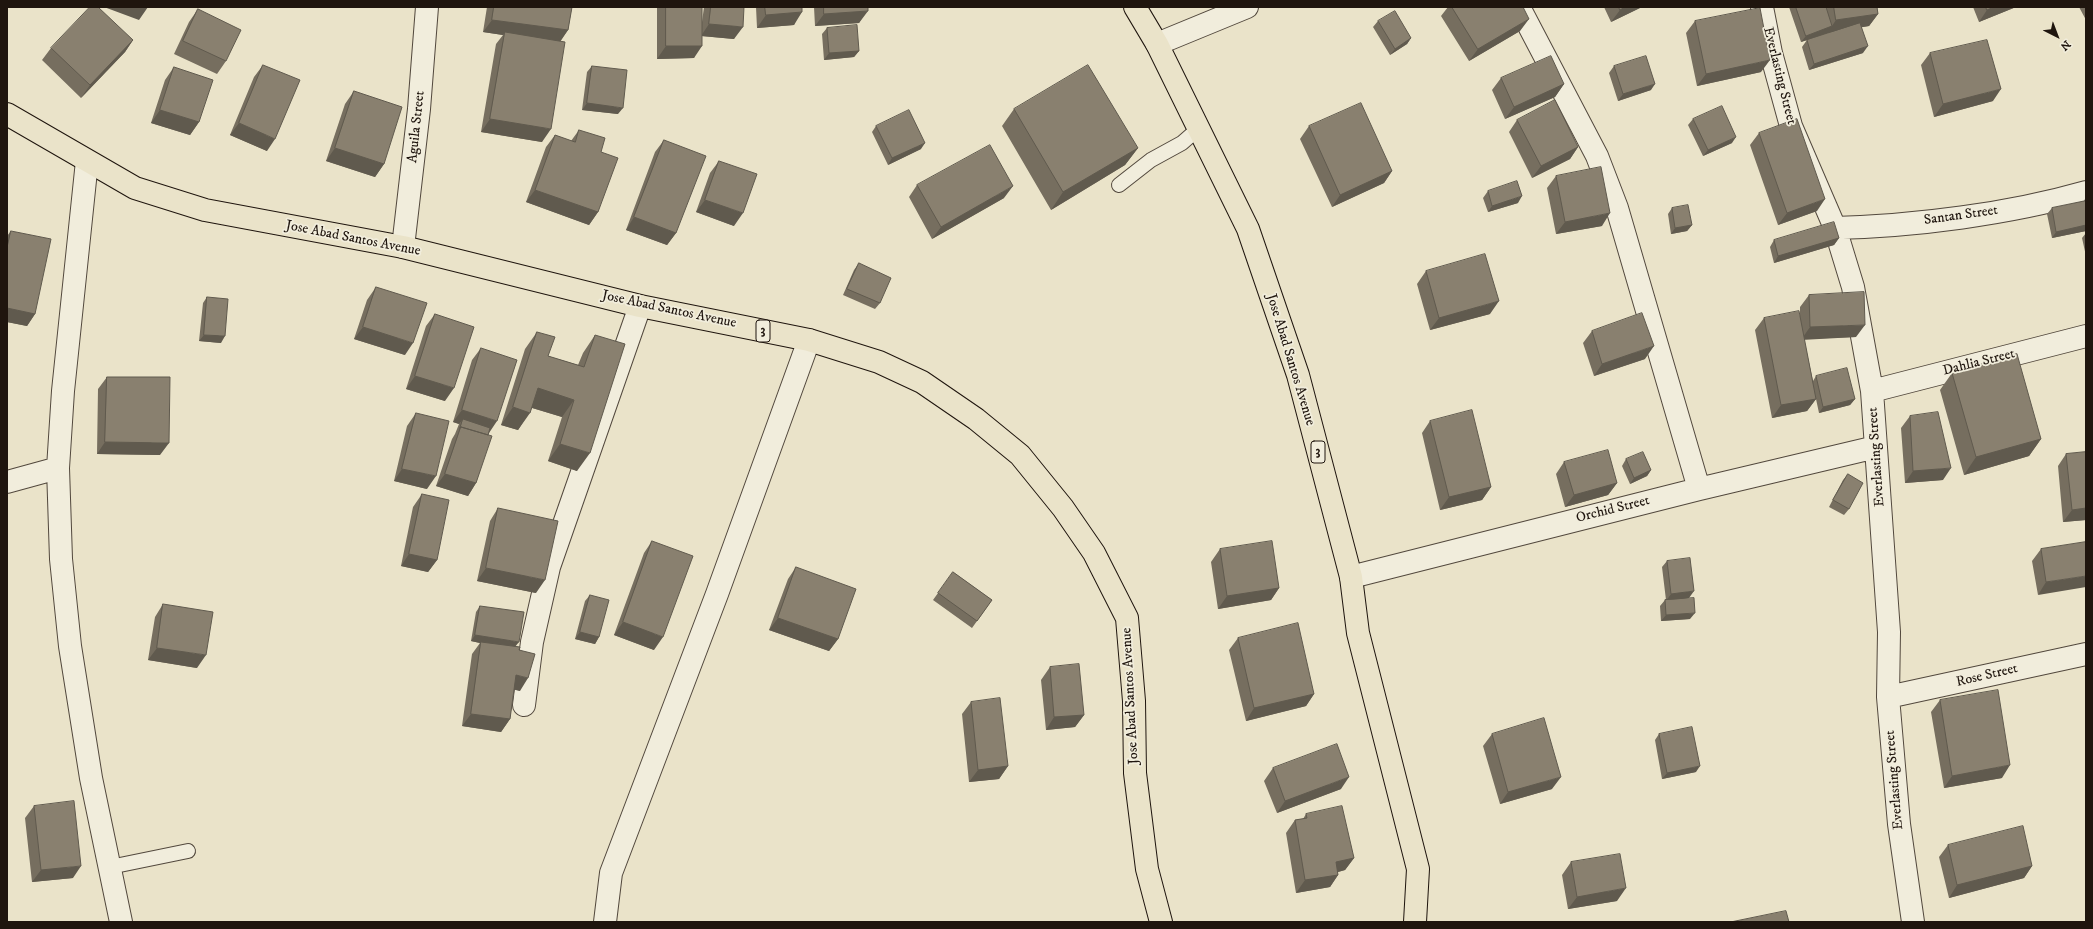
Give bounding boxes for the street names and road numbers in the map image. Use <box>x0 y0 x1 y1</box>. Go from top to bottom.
street label: Everlasting Street <box>1759 26 1799 126</box>
street label: Aguila Street <box>405 90 429 164</box>
street label: Santan Street <box>1923 203 1999 229</box>
street label: Jose Abad Santos Avenue <box>284 218 422 260</box>
street label: Jose Abad Santos Avenue <box>600 288 738 332</box>
street label: Jose Abad Santos Avenue <box>1262 292 1318 428</box>
road number: 3 <box>756 320 770 342</box>
street label: Dahlia Street <box>1941 346 2017 380</box>
street label: Everlasting Street <box>1865 407 1889 507</box>
road number: 3 <box>1311 441 1325 463</box>
street label: Orchid Street <box>1575 493 1651 527</box>
street label: Jose Abad Santos Avenue <box>1119 627 1143 765</box>
street label: Rose Street <box>1955 661 2019 691</box>
street label: Everlasting Street <box>1882 730 1908 830</box>

